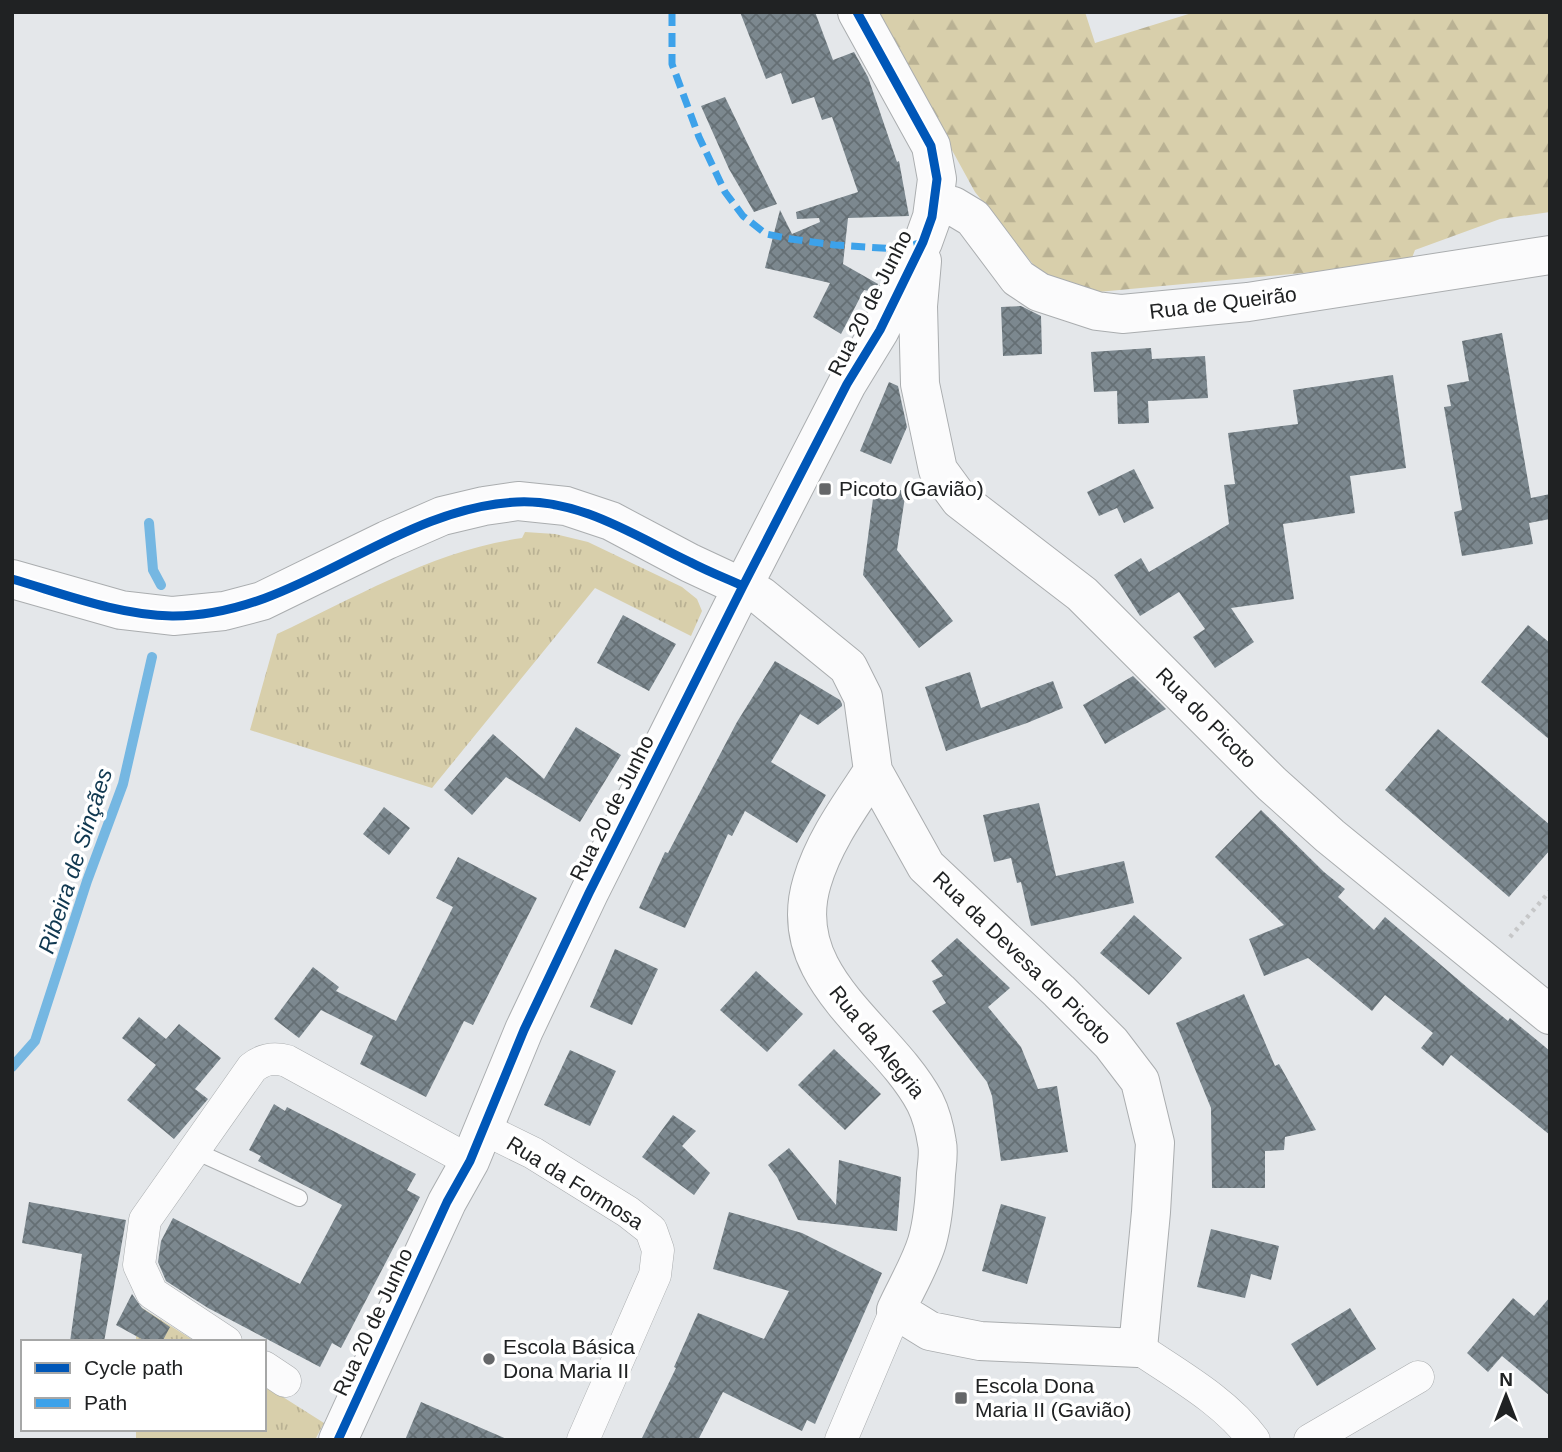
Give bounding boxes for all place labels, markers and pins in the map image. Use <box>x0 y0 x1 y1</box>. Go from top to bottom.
place label: Picoto (Gavião) <box>839 477 984 500</box>
marker: Picoto (Gavião) <box>817 481 833 497</box>
place label: Escola Básica Dona Maria II <box>503 1335 635 1382</box>
marker: Escola Básica Dona Maria II <box>481 1351 497 1367</box>
place label: Escola Dona Maria II (Gavião) <box>975 1374 1131 1421</box>
marker: Escola Dona Maria II (Gavião) <box>953 1390 969 1406</box>

